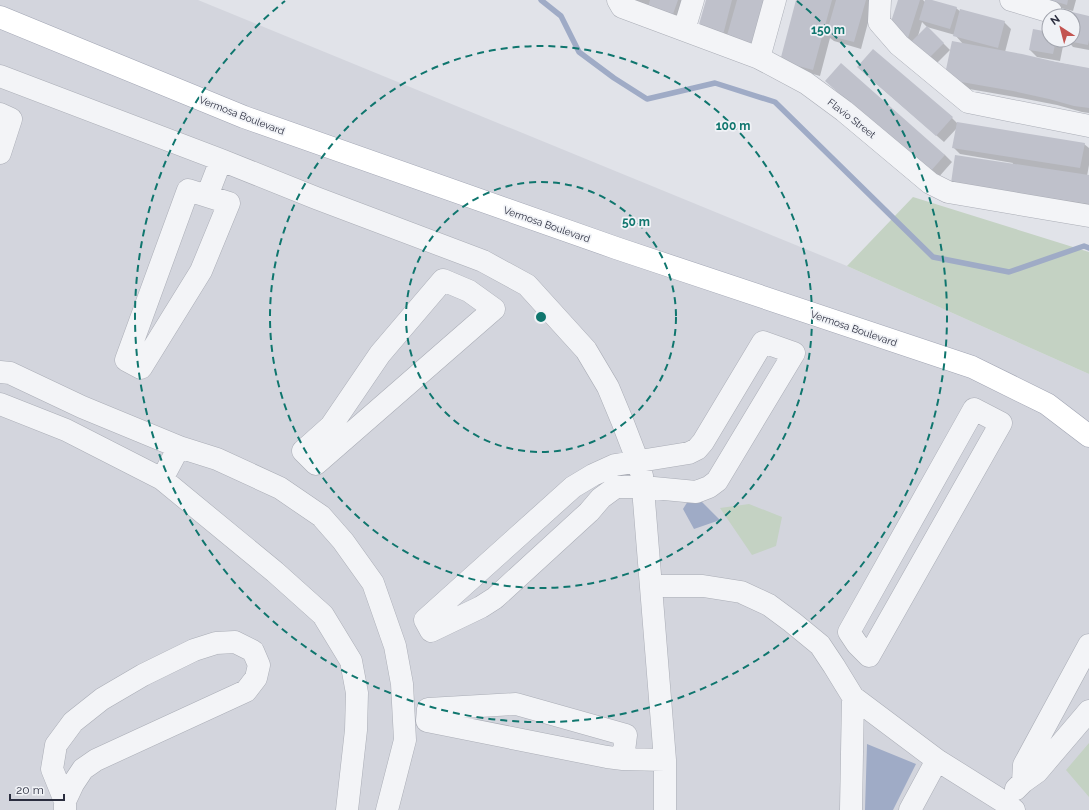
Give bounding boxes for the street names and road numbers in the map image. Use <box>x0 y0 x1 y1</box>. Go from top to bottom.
street label: Vermosa Boulevard <box>198 94 286 137</box>
street label: Flavio Street <box>826 96 878 141</box>
street label: Vermosa Boulevard <box>502 205 592 244</box>
street label: Vermosa Boulevard <box>809 309 899 348</box>

